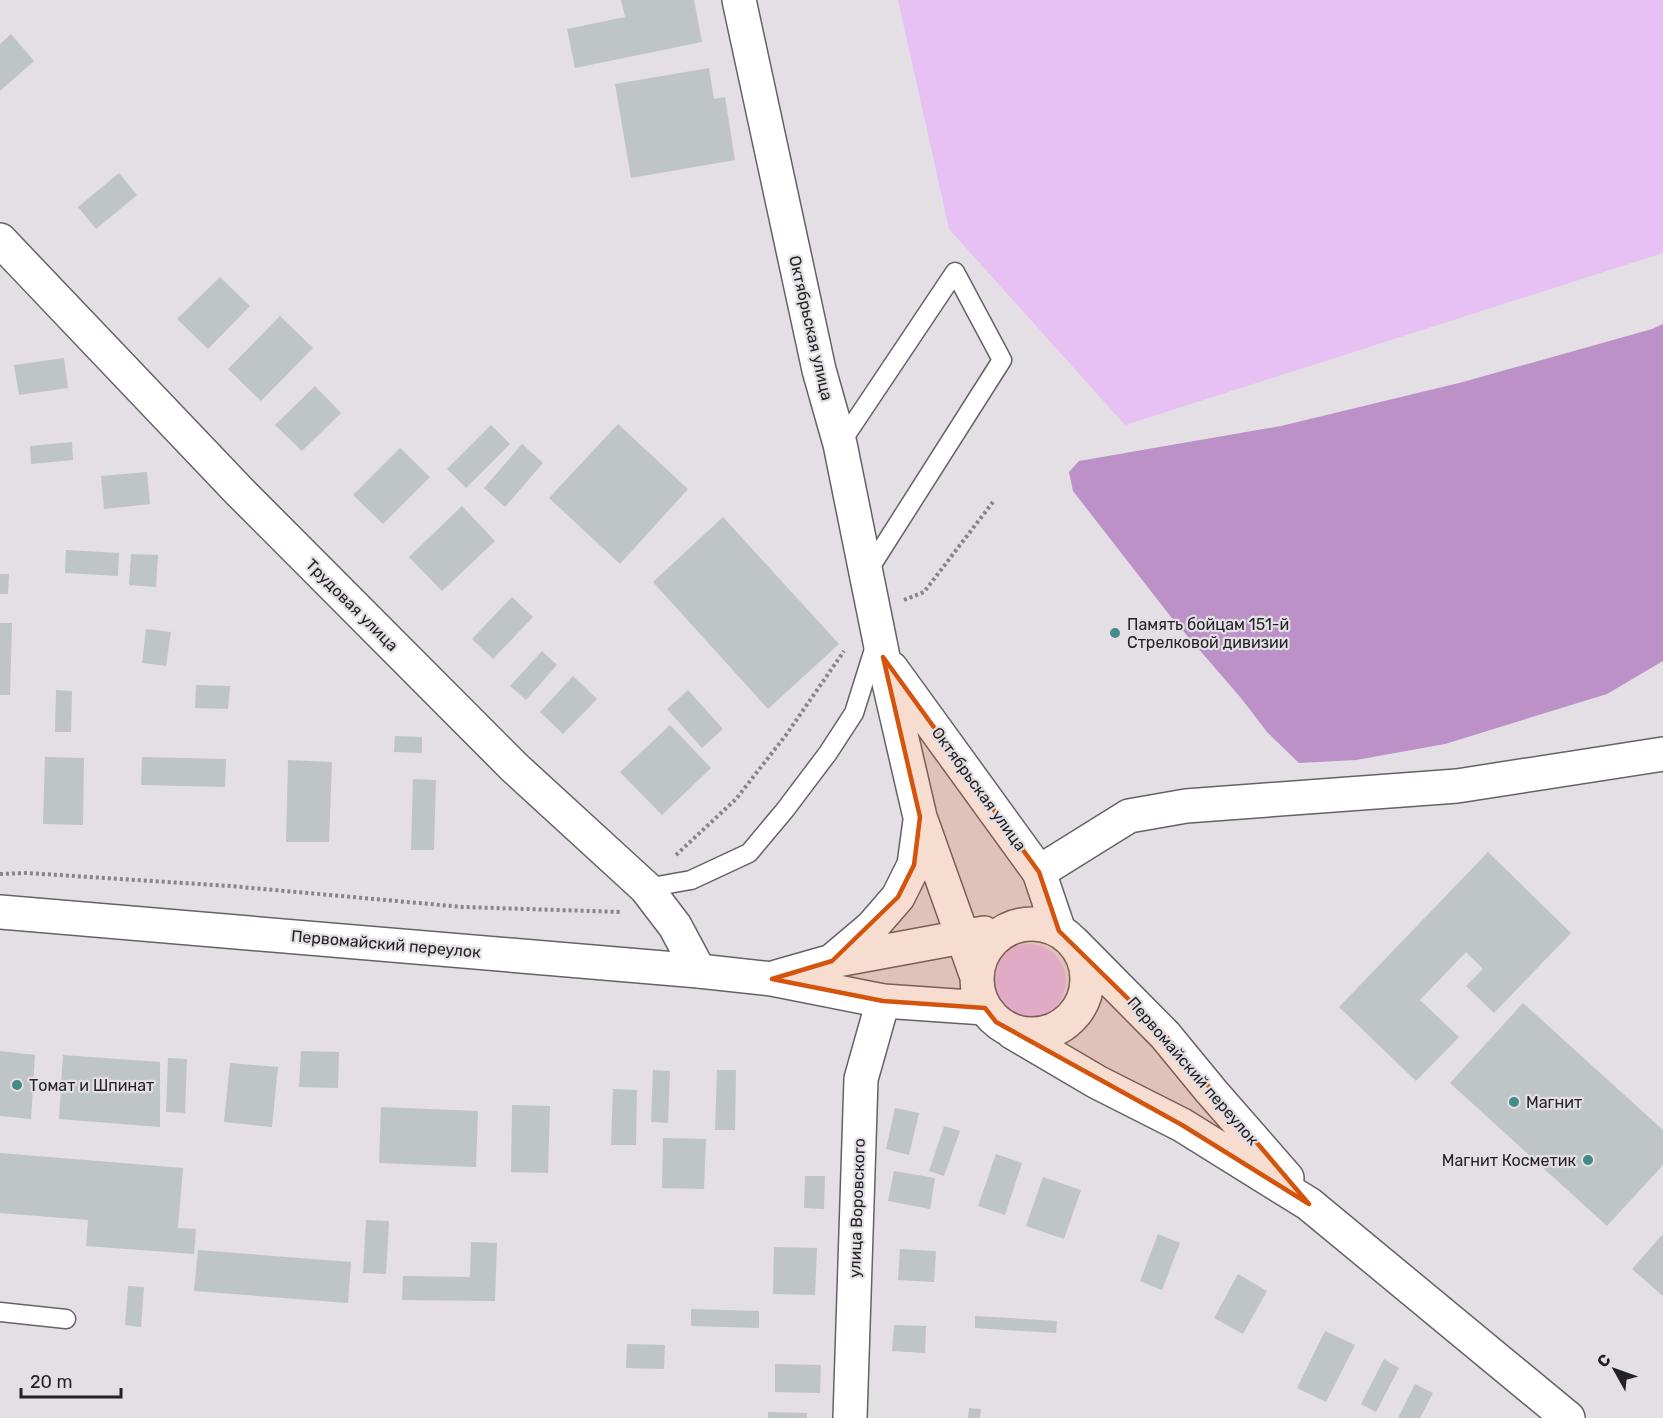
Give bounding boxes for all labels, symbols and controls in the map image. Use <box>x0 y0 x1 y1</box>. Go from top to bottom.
street label: Октябрьская улица <box>785 254 837 402</box>
street label: Трудовая улица <box>302 555 402 655</box>
place label: Память бойцам 151-й Стрелковой дивизии <box>1127 615 1289 652</box>
marker: Память бойцам 151-й Стрелковой дивизии <box>1108 626 1122 640</box>
street label: Октябрьская улица <box>928 724 1030 854</box>
street label: Первомайский переулок <box>290 926 482 962</box>
street label: Первомайский переулок <box>1123 993 1263 1149</box>
place label: Томат и Шпинат <box>29 1076 154 1095</box>
marker: Томат и Шпинат <box>10 1078 24 1092</box>
place label: Магнит <box>1526 1093 1582 1112</box>
marker: Магнит <box>1507 1095 1521 1109</box>
street label: улица Воровского <box>845 1138 869 1278</box>
place label: Магнит Косметик <box>1442 1151 1576 1170</box>
marker: Магнит Косметик <box>1581 1153 1595 1167</box>
north arrow <box>1585 1340 1645 1400</box>
text: С <box>1593 1350 1615 1371</box>
scale bar <box>21 1361 122 1399</box>
text: 20 m <box>30 1371 72 1393</box>

